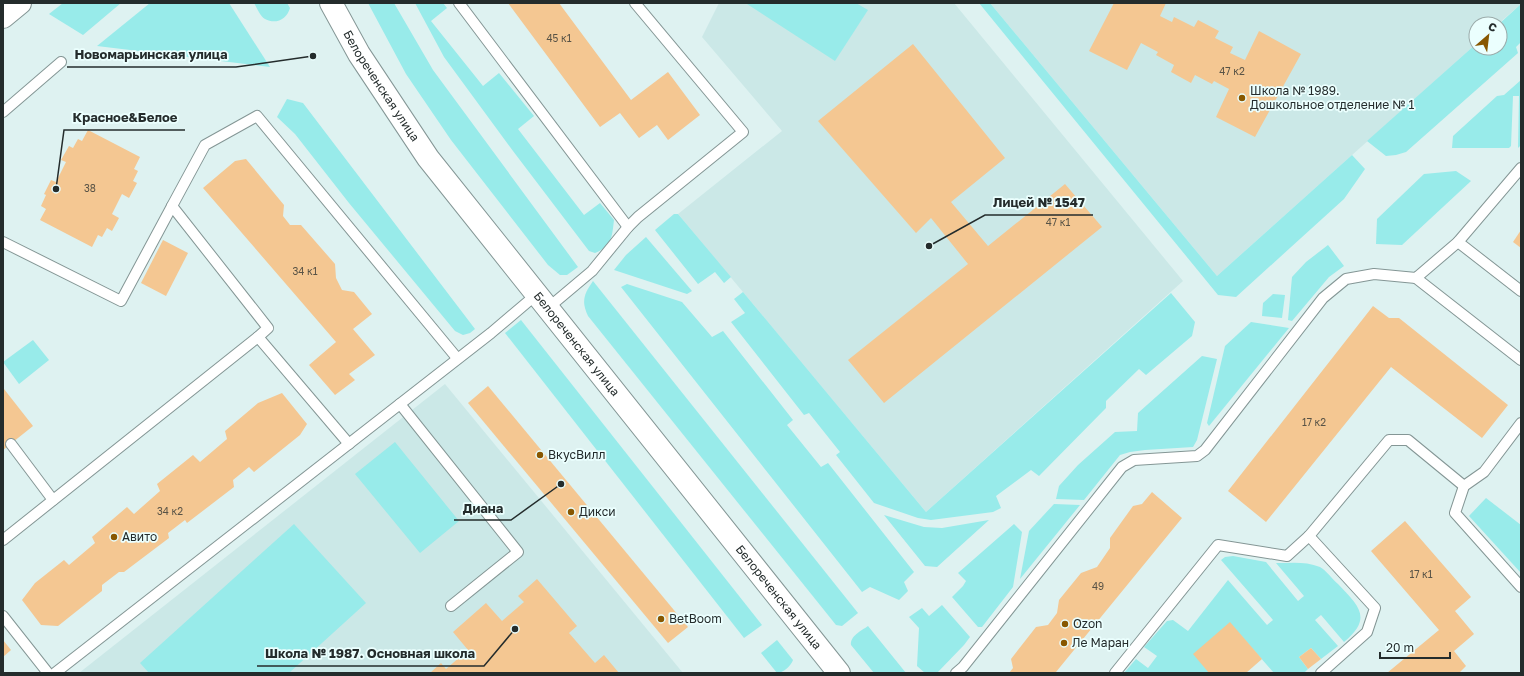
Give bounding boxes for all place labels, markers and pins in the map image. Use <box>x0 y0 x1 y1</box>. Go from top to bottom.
callout: Новомарьинская улица <box>67 42 236 67</box>
place label: Школа № 1989. Дошкольное отделение № 1 <box>1250 83 1414 112</box>
marker: Школа № 1989. Дошкольное отделение № 1 <box>1237 93 1247 103</box>
callout: Красное&Белое <box>64 105 185 130</box>
callout: Лицей № 1547 <box>985 190 1093 215</box>
place label: ВкусВилл <box>548 447 605 462</box>
marker: ВкусВилл <box>535 450 545 460</box>
callout: Диана <box>454 495 511 520</box>
place label: Дикси <box>579 504 616 519</box>
marker: Дикси <box>566 507 576 517</box>
place label: Авито <box>122 529 157 544</box>
marker: Авито <box>109 532 119 542</box>
place label: BetBoom <box>669 611 722 626</box>
marker: BetBoom <box>656 614 666 624</box>
place label: Ozon <box>1073 616 1102 631</box>
marker: Ozon <box>1060 619 1070 629</box>
place label: Ле Маран <box>1072 635 1129 650</box>
marker: Ле Маран <box>1059 638 1069 648</box>
callout: Школа № 1987. Основная школа <box>257 641 484 666</box>

